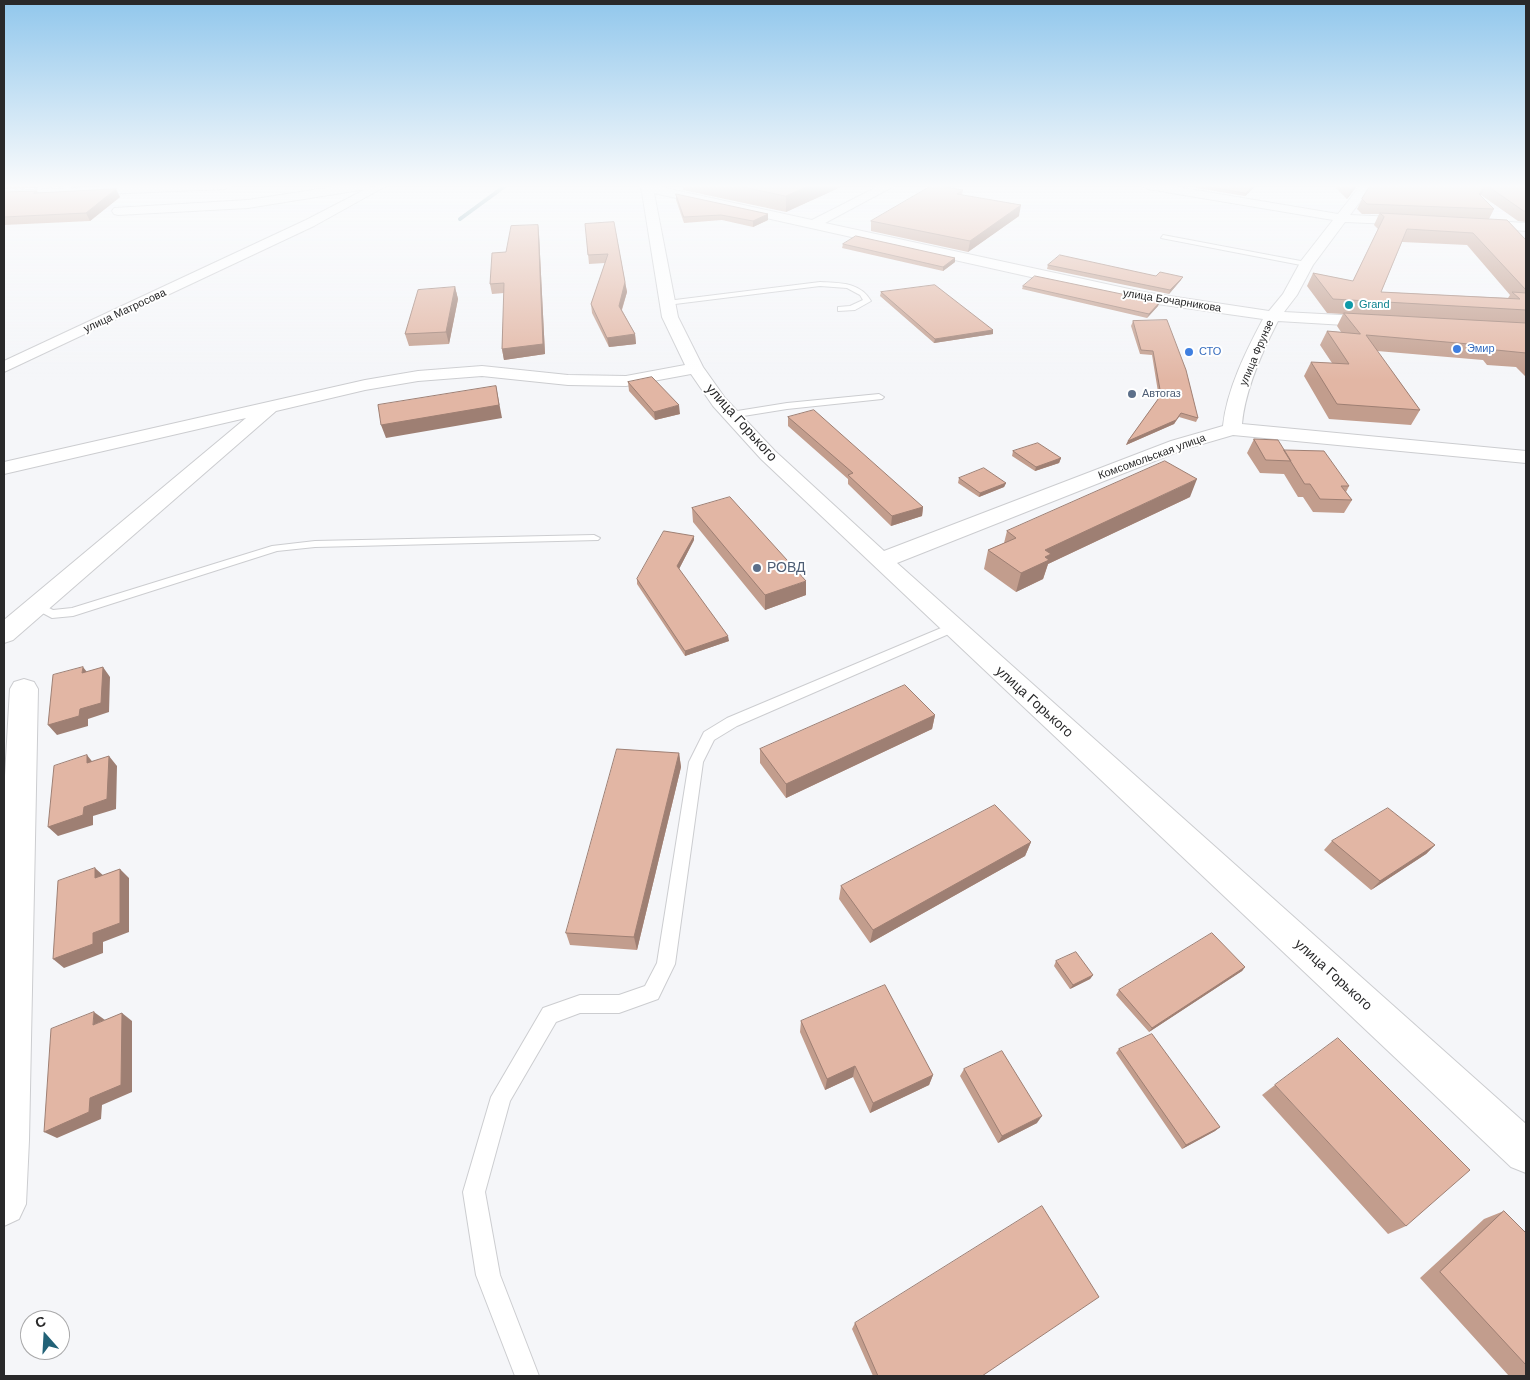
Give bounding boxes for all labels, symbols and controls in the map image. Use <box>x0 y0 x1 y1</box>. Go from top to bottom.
street label: улица Матросова <box>82 286 168 336</box>
street label: улица Бочарникова <box>1122 287 1222 315</box>
place label: Grand <box>1359 298 1390 312</box>
marker: Grand <box>1343 299 1355 311</box>
street label: улица Фрунзе <box>1237 318 1277 388</box>
place label: Эмир <box>1467 342 1495 356</box>
marker: Эмир <box>1451 343 1463 355</box>
place label: СТО <box>1199 345 1221 359</box>
marker: СТО <box>1183 346 1195 358</box>
street label: улица Горького <box>702 381 780 465</box>
place label: Автогаз <box>1142 387 1181 401</box>
marker: Автогаз <box>1126 388 1138 400</box>
street label: Комсомольская улица <box>1096 431 1208 483</box>
place label: РОВД <box>767 560 805 576</box>
marker: РОВД <box>751 562 763 574</box>
street label: улица Горького <box>992 663 1076 741</box>
street label: улица Горького <box>1291 936 1375 1014</box>
north arrow <box>20 1310 70 1360</box>
text: С <box>33 1313 48 1331</box>

